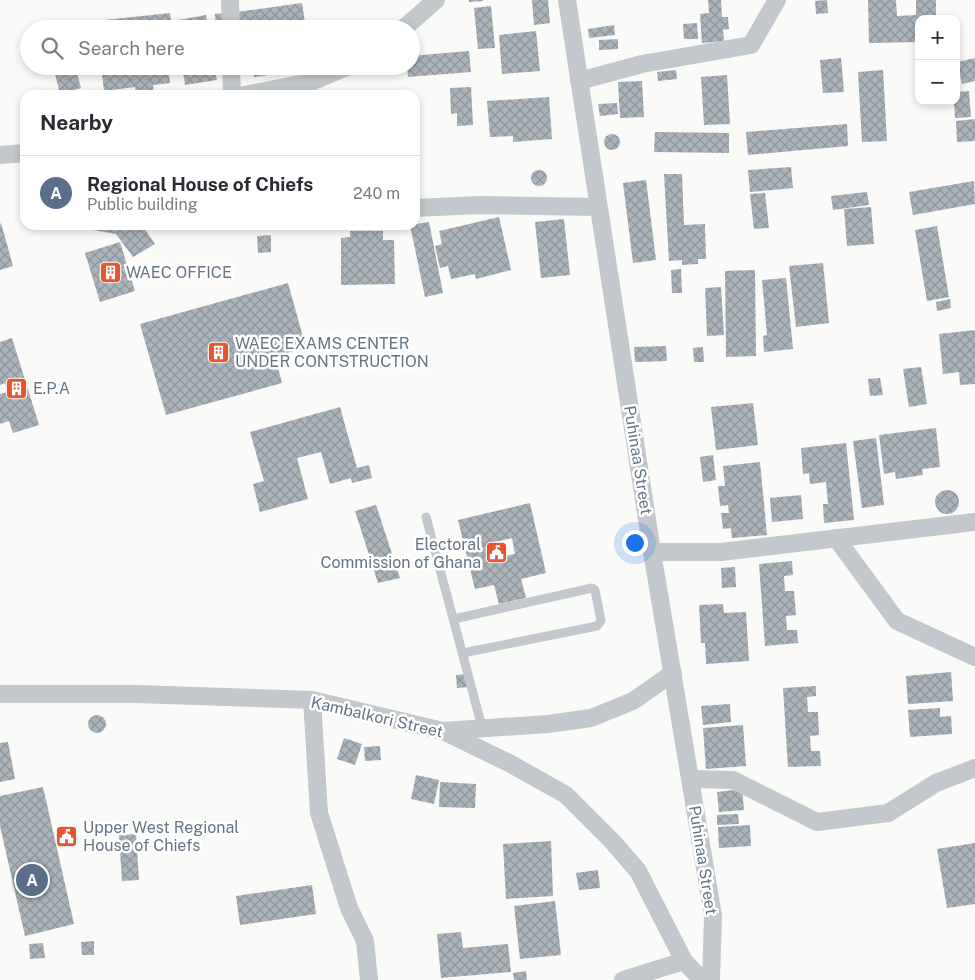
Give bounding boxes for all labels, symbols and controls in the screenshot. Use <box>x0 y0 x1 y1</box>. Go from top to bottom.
map controls <box>915 15 960 105</box>
button: + <box>915 15 960 60</box>
search box <box>20 20 420 75</box>
icon: search <box>38 34 66 62</box>
text: Search here <box>78 37 185 59</box>
button: − <box>915 60 960 105</box>
text: Nearby <box>40 110 113 135</box>
text: Regional House of Chiefs <box>87 173 313 195</box>
text: A <box>50 184 62 203</box>
text: 240 m <box>353 184 400 203</box>
text: Public building <box>87 195 198 214</box>
building icon: WAEC OFFICE <box>98 260 122 284</box>
place label: WAEC OFFICE <box>126 263 232 282</box>
place label: WAEC EXAMS CENTER UNDER CONTSTRUCTION <box>235 334 429 371</box>
building icon: WAEC EXAMS CENTER UNDER CONTSTRUCTION <box>207 340 231 364</box>
building icon: E.P.A <box>5 376 29 400</box>
place label: E.P.A <box>33 379 70 398</box>
street label: Puhinaa Street <box>620 404 656 516</box>
your location <box>622 530 648 556</box>
place label: Electoral Commission of Ghana <box>320 535 481 572</box>
public building icon: Electoral Commission of Ghana <box>485 541 509 565</box>
street label: Kambalkori Street <box>309 693 445 741</box>
street label: Puhinaa Street <box>685 804 721 916</box>
place label: Upper West Regional House of Chiefs <box>83 818 239 855</box>
public building icon: Upper West Regional House of Chiefs <box>55 824 79 848</box>
pin: A <box>16 861 48 899</box>

